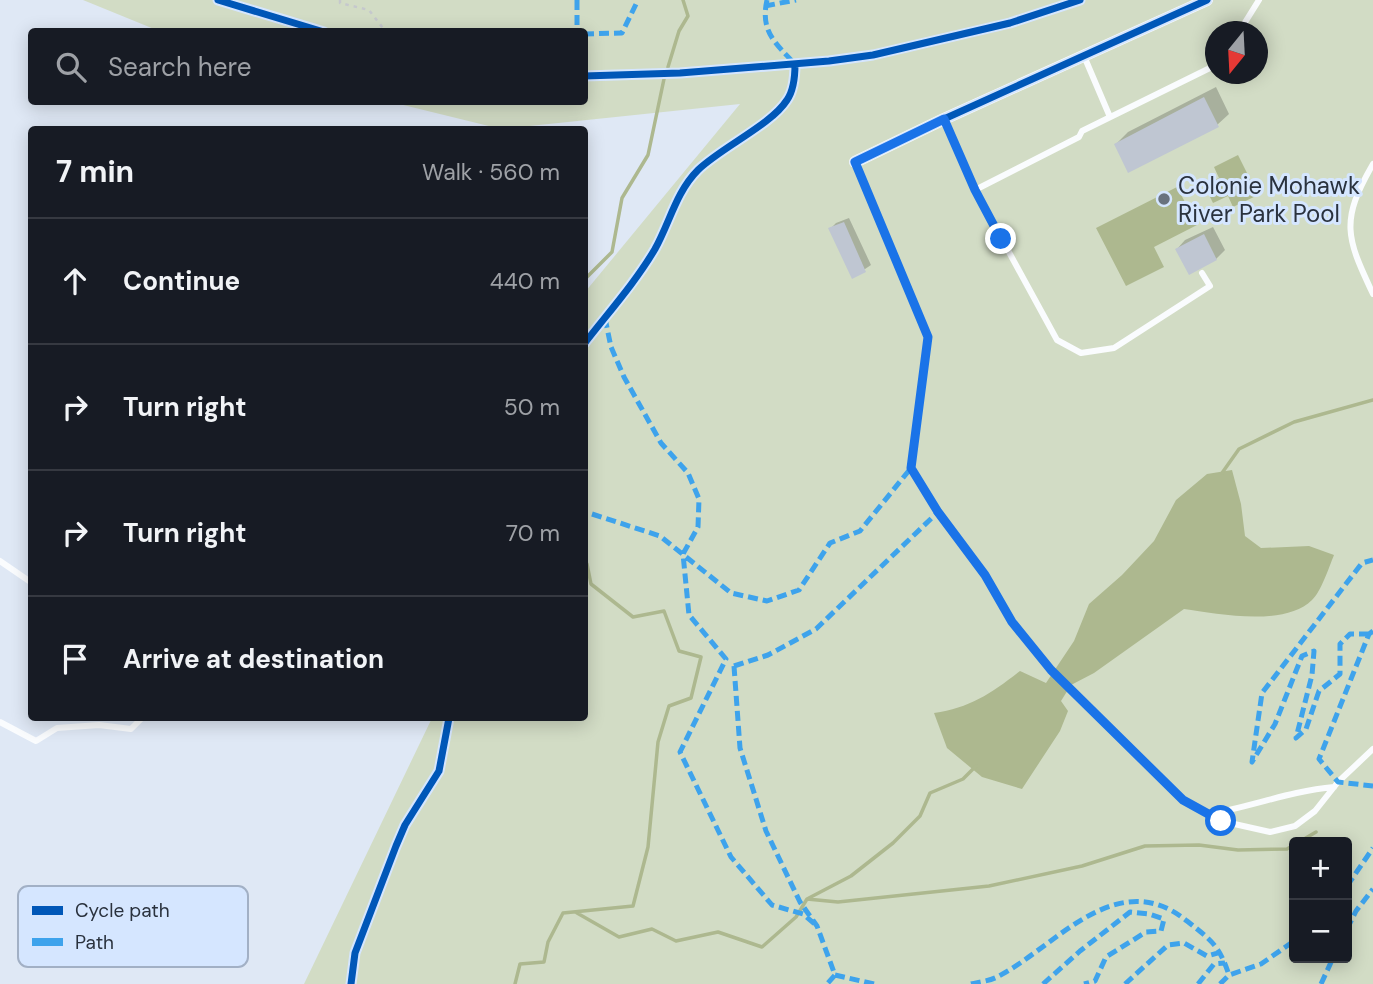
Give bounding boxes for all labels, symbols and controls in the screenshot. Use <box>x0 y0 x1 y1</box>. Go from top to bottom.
north arrow <box>1205 21 1268 84</box>
search box <box>28 28 588 105</box>
icon: search <box>52 48 90 86</box>
text: Search here <box>108 50 251 84</box>
text: 7 min <box>56 152 134 191</box>
text: Walk · 560 m <box>422 157 560 187</box>
place label: Colonie Mohawk River Park Pool <box>1178 170 1360 229</box>
marker: Colonie Mohawk River Park Pool <box>1156 191 1172 207</box>
route end <box>985 223 1016 254</box>
icon: ahead <box>56 262 94 300</box>
text: Continue <box>123 264 240 298</box>
text: 440 m <box>490 266 560 296</box>
icon: right <box>56 388 94 426</box>
text: Turn right <box>123 390 247 424</box>
text: 50 m <box>504 392 560 422</box>
icon: right <box>56 514 94 552</box>
text: Turn right <box>123 516 247 550</box>
text: 70 m <box>506 518 560 548</box>
icon: arrive <box>56 640 94 678</box>
text: Arrive at destination <box>123 642 384 676</box>
route start <box>1205 805 1236 836</box>
map controls <box>1289 837 1352 963</box>
button: + <box>1289 837 1352 900</box>
legend <box>18 886 248 967</box>
text: Cycle path <box>75 898 170 923</box>
button: − <box>1289 900 1352 963</box>
text: Path <box>75 930 114 955</box>

